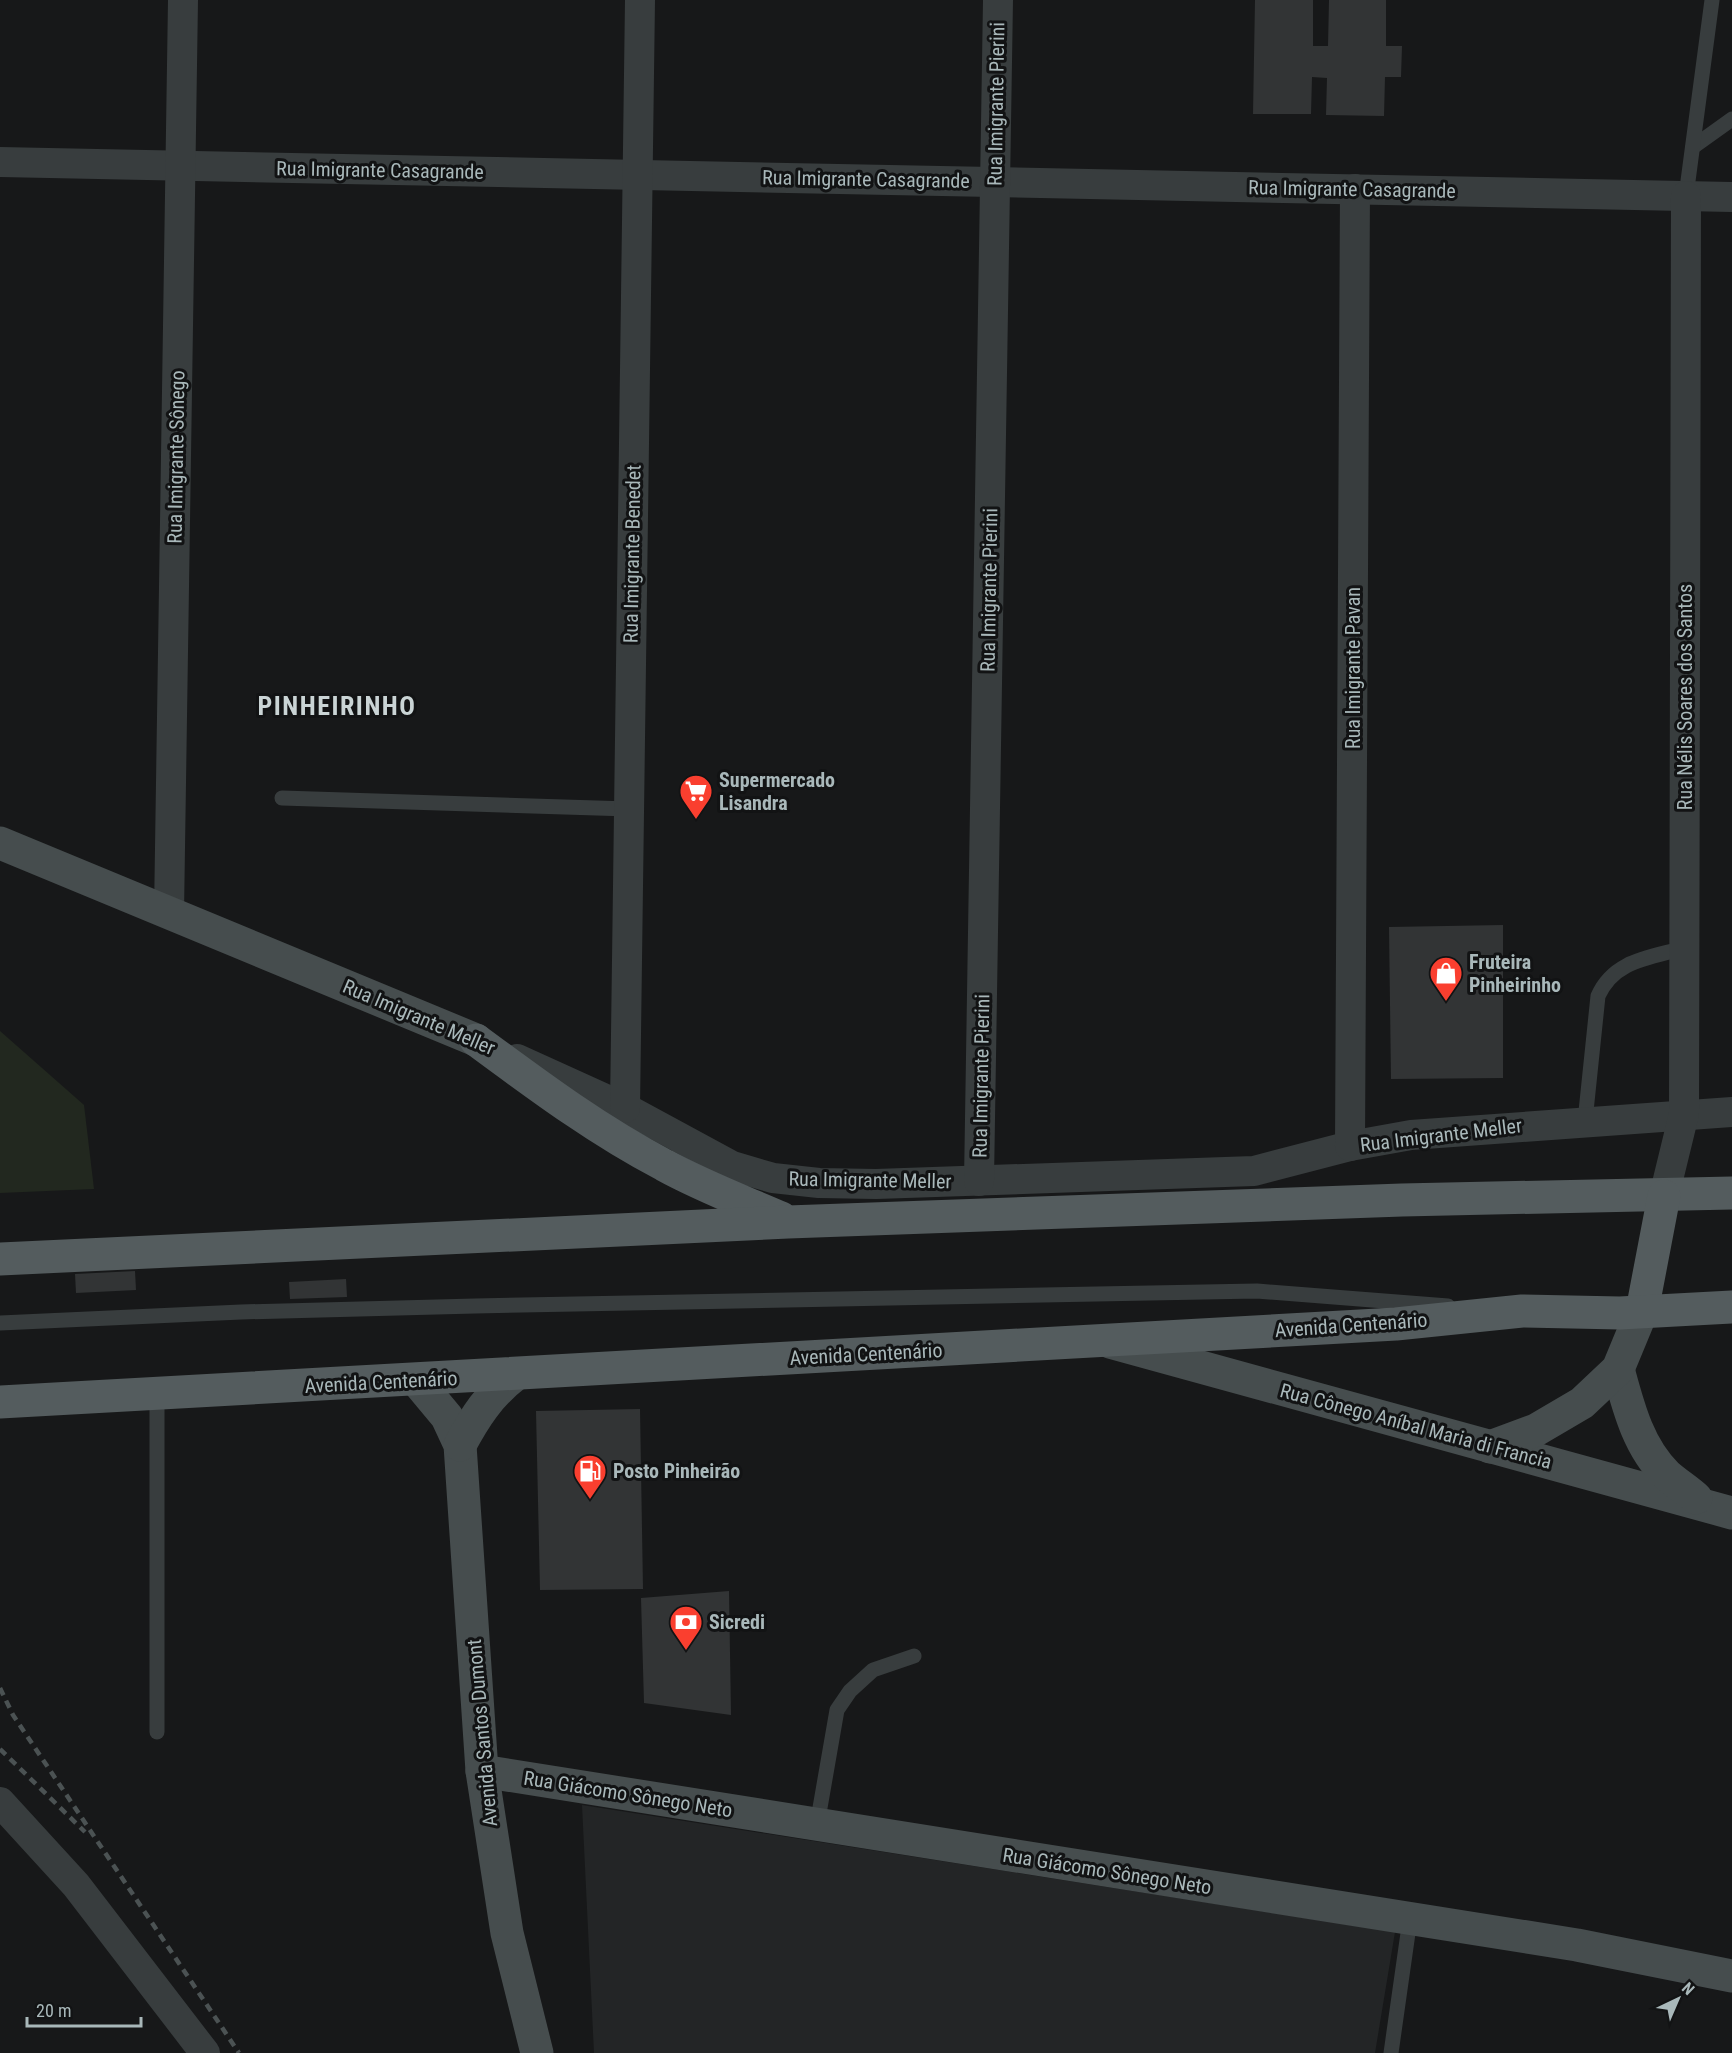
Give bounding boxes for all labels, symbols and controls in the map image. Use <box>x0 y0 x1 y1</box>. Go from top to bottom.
street label: Rua Imigrante Pierini <box>983 22 1009 186</box>
street label: Rua Imigrante Casagrande <box>276 156 484 184</box>
street label: Rua Imigrante Casagrande <box>762 165 970 193</box>
street label: Rua Imigrante Casagrande <box>1248 175 1456 203</box>
street label: Rua Imigrante Sônego <box>162 370 190 544</box>
street label: Rua Imigrante Benedet <box>618 465 646 643</box>
street label: Rua Imigrante Pierini <box>976 508 1002 672</box>
street label: Rua Nélis Soares dos Santos <box>1673 584 1697 810</box>
street label: Rua Imigrante Pavan <box>1341 587 1365 749</box>
district label: PINHEIRINHO <box>258 691 416 721</box>
place label: Supermercado Lisandra <box>719 768 835 815</box>
supermarket icon: Supermercado Lisandra <box>678 773 714 820</box>
place label: Fruteira Pinheirinho <box>1469 950 1561 997</box>
shop icon: Fruteira Pinheirinho <box>1428 955 1464 1002</box>
street label: Rua Imigrante Meller <box>339 974 499 1060</box>
street label: Rua Imigrante Pierini <box>968 994 994 1158</box>
street label: Rua Imigrante Meller <box>1359 1113 1523 1157</box>
street label: Rua Imigrante Meller <box>788 1167 952 1193</box>
street label: Avenida Centenário <box>1274 1308 1428 1342</box>
street label: Avenida Centenário <box>789 1338 943 1370</box>
street label: Avenida Centenário <box>304 1366 458 1398</box>
street label: Rua Cônego Aníbal Maria di Francia <box>1278 1378 1554 1474</box>
fuel station icon: Posto Pinheirão <box>572 1453 608 1500</box>
place label: Posto Pinheirão <box>613 1459 740 1483</box>
bank icon: Sicredi <box>668 1604 704 1651</box>
place label: Sicredi <box>709 1610 765 1634</box>
street label: Avenida Santos Dumont <box>462 1638 502 1828</box>
street label: Rua Giácomo Sônego Neto <box>522 1766 734 1822</box>
street label: Rua Giácomo Sônego Neto <box>1001 1843 1213 1899</box>
north arrow <box>1648 1969 1708 2029</box>
text: N <box>1678 1978 1698 1999</box>
scale bar <box>27 1990 141 2028</box>
text: 20 m <box>36 2000 71 2021</box>

